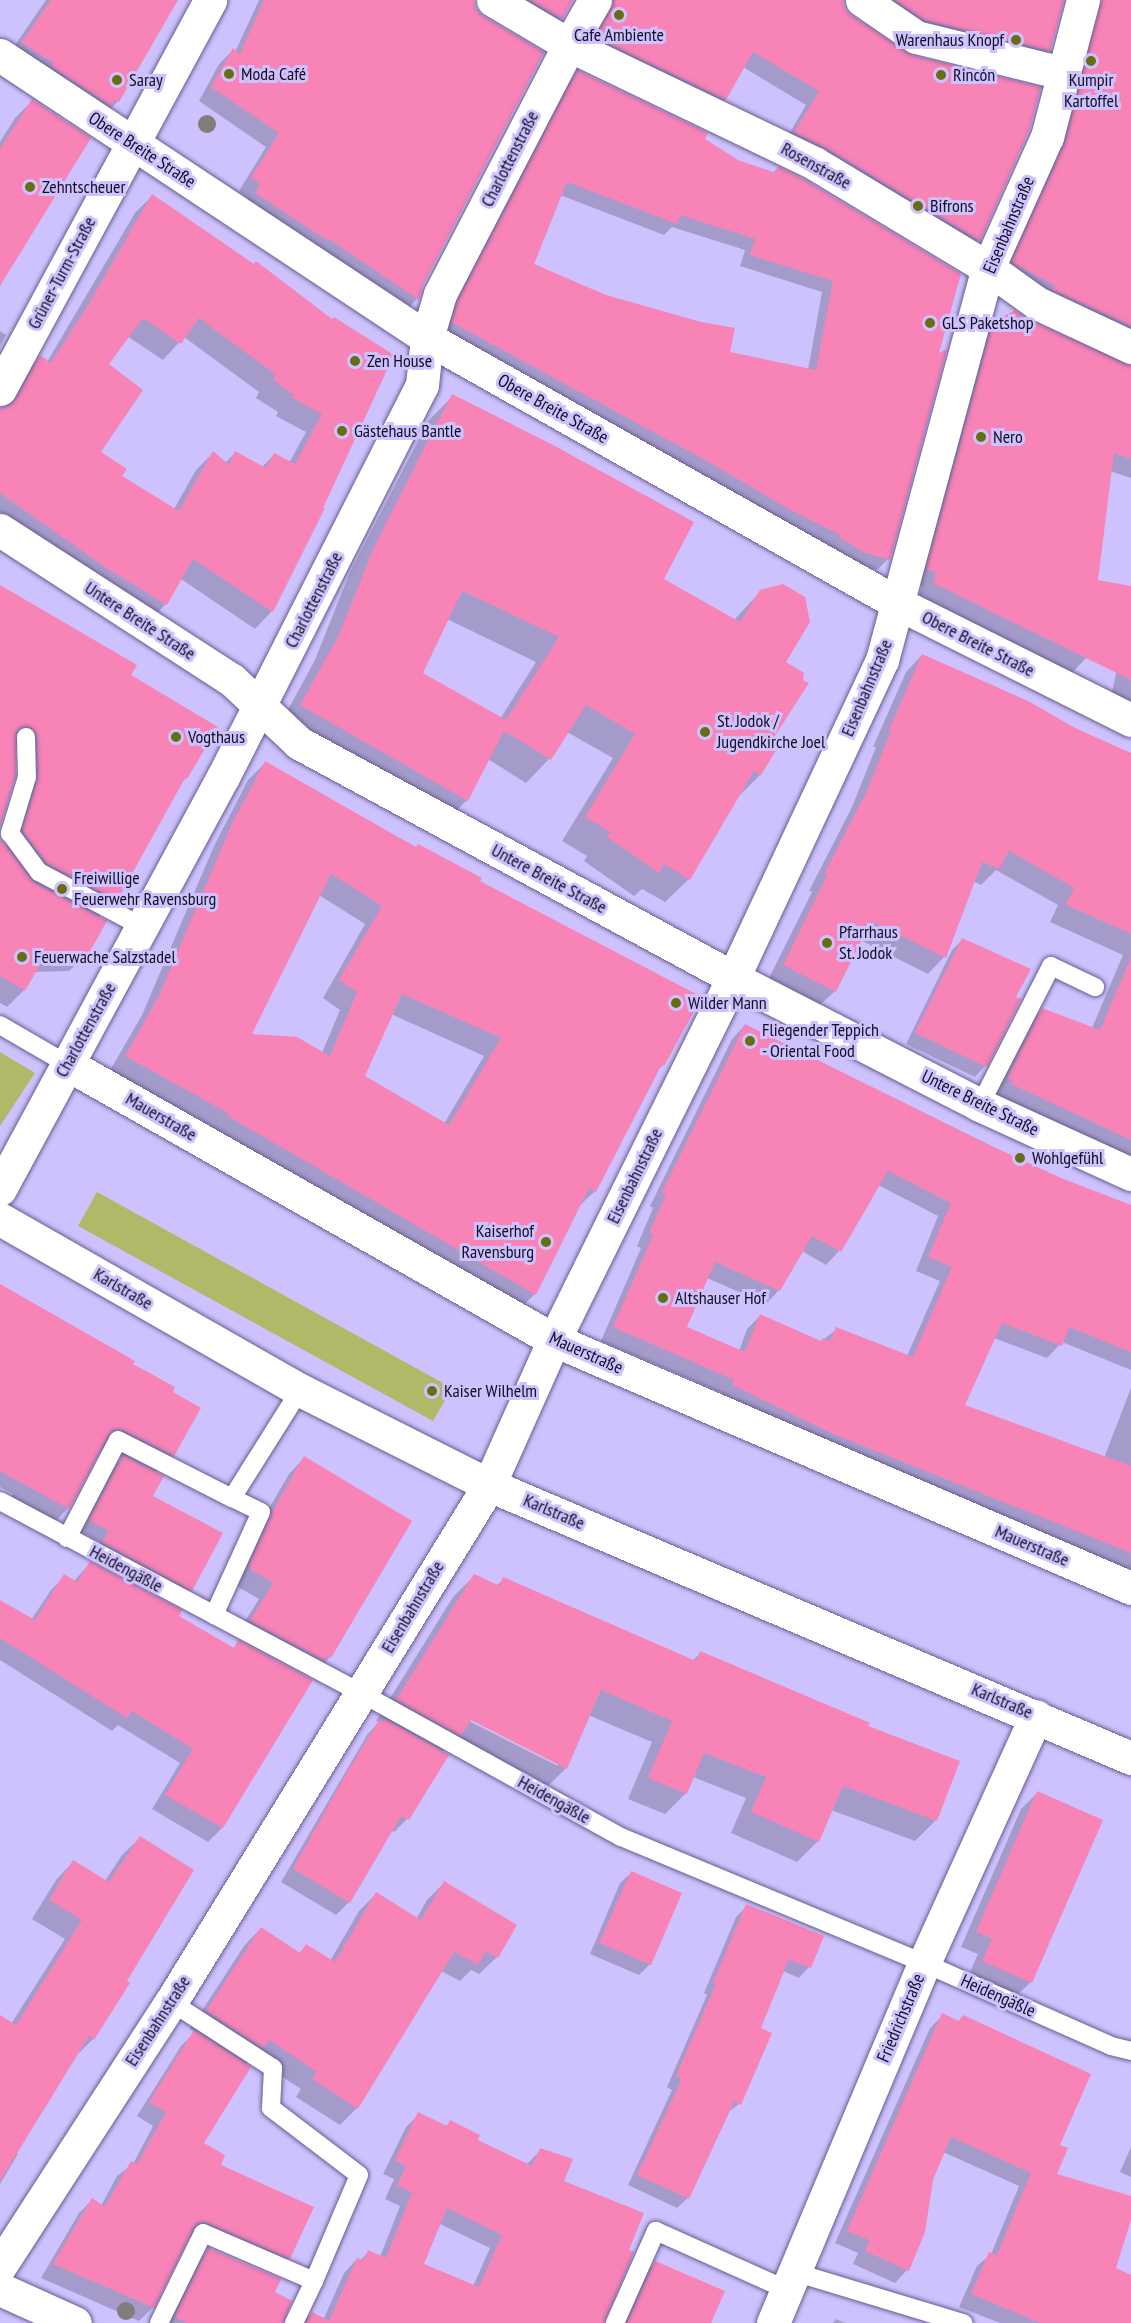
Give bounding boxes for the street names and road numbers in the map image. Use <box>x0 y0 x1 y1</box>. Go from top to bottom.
street label: Obere Breite Straße <box>84 107 200 193</box>
street label: Charlottenstraße <box>477 107 543 211</box>
street label: Rosenstraße <box>777 138 855 194</box>
street label: Eisenbahnstraße <box>979 173 1039 277</box>
street label: Grüner-Turm-Straße <box>23 213 101 333</box>
street label: Obere Breite Straße <box>494 370 612 448</box>
street label: Charlottenstraße <box>281 548 347 652</box>
street label: Untere Breite Straße <box>81 577 199 665</box>
street label: Obere Breite Straße <box>918 606 1038 682</box>
street label: Eisenbahnstraße <box>837 636 897 740</box>
street label: Untere Breite Straße <box>488 840 610 918</box>
street label: Charlottenstraße <box>51 979 121 1081</box>
street label: Untere Breite Straße <box>918 1065 1042 1141</box>
street label: Mauerstraße <box>122 1088 200 1146</box>
street label: Eisenbahnstraße <box>603 1125 667 1227</box>
street label: Karlstraße <box>90 1264 156 1314</box>
street label: Mauerstraße <box>546 1327 626 1379</box>
street label: Karlstraße <box>520 1490 588 1534</box>
street label: Mauerstraße <box>992 1521 1072 1571</box>
street label: Heidengäßle <box>86 1541 166 1597</box>
street label: Eisenbahnstraße <box>377 1557 449 1657</box>
street label: Karlstraße <box>968 1679 1036 1723</box>
street label: Heidengäßle <box>514 1771 594 1829</box>
street label: Friedrichstraße <box>873 1970 929 2066</box>
street label: Heidengäßle <box>957 1970 1039 2022</box>
street label: Eisenbahnstraße <box>121 1972 195 2070</box>

